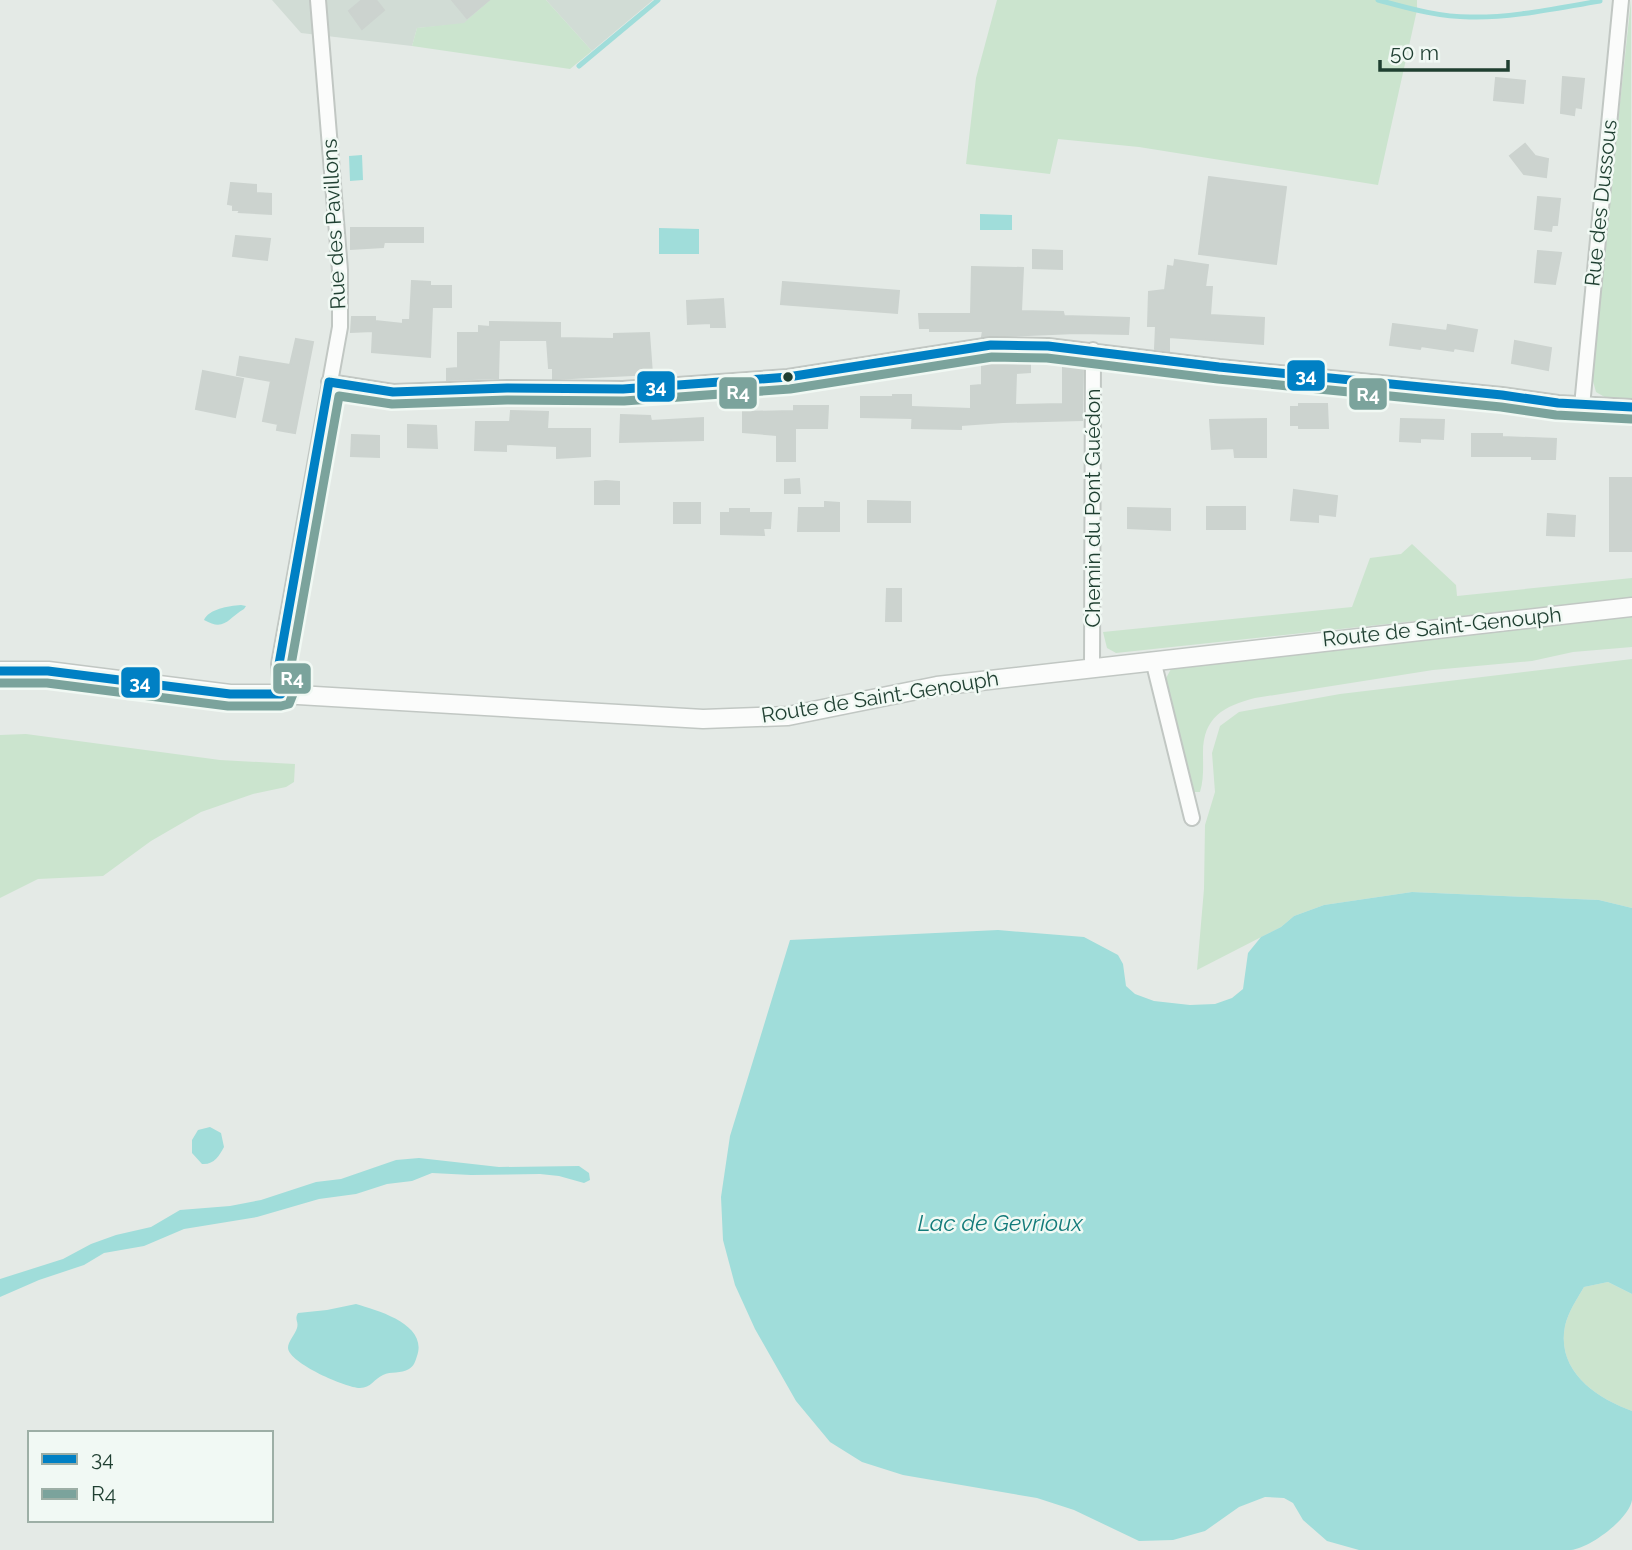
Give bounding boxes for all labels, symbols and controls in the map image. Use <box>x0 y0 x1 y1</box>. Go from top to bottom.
scale bar <box>1380 28 1508 72</box>
text: 50 m <box>1390 40 1439 65</box>
street label: Rue des Dussous <box>1579 118 1622 288</box>
street label: Rue des Pavillons <box>317 138 350 310</box>
line badge: 34 <box>1286 359 1326 392</box>
text: 34 <box>1295 364 1317 386</box>
line badge: 34 <box>636 370 676 403</box>
unlabelled marker <box>781 370 795 384</box>
text: 34 <box>645 375 667 397</box>
line badge: R4 <box>718 376 758 410</box>
line badge: R4 <box>1348 377 1388 411</box>
text: R4 <box>726 381 750 403</box>
text: R4 <box>1356 383 1380 405</box>
street label: Chemin du Pont Guédon <box>1080 389 1105 627</box>
street label: Route de Saint-Genouph <box>1321 602 1563 651</box>
line badge: R4 <box>272 662 312 695</box>
street label: Route de Saint-Genouph <box>759 665 1000 728</box>
line badge: 34 <box>120 666 161 699</box>
text: R4 <box>280 667 304 689</box>
text: 34 <box>129 671 151 693</box>
water label: Lac de Gevrioux <box>918 1209 1083 1236</box>
legend <box>28 1431 273 1522</box>
text: 34 <box>91 1446 114 1471</box>
text: R4 <box>91 1481 116 1506</box>

